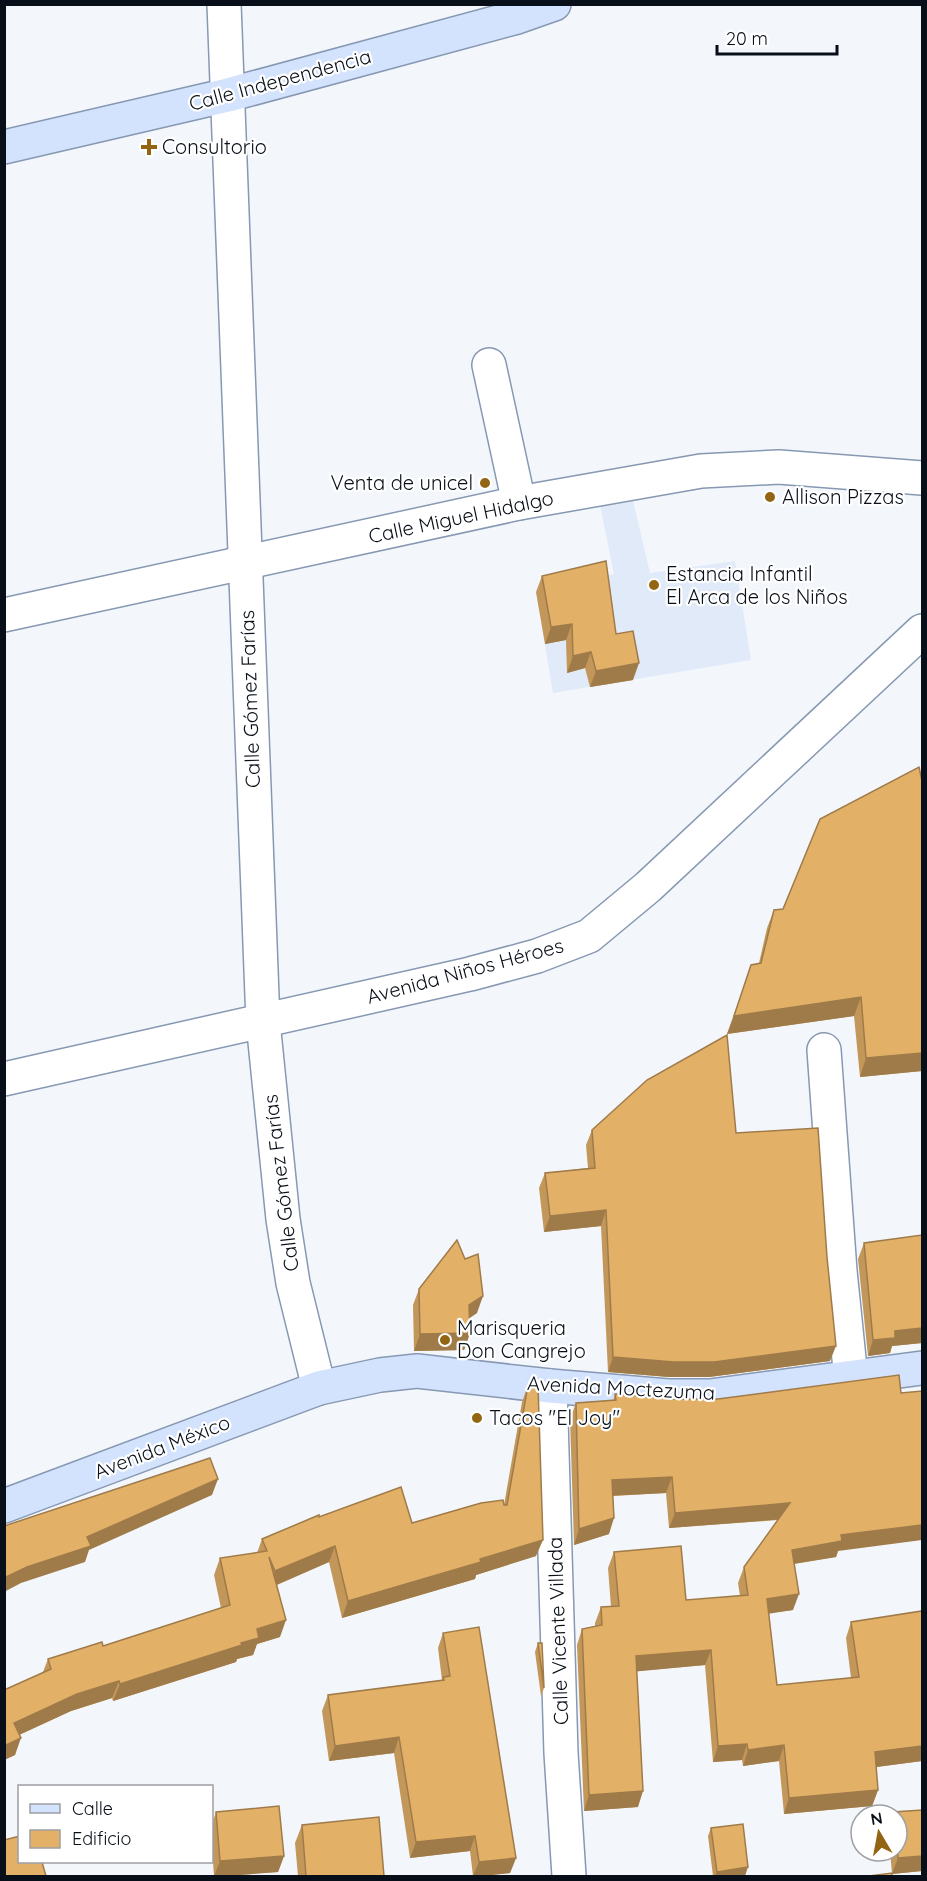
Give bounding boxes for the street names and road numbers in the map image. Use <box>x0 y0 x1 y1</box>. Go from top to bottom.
street label: Calle Independencia <box>186 43 374 116</box>
street label: Calle Miguel Hidalgo <box>366 485 556 548</box>
street label: Calle Gómez Farías <box>234 610 265 788</box>
street label: Avenida Niños Héroes <box>364 932 566 1009</box>
street label: Calle Gómez Farías <box>257 1093 304 1273</box>
street label: Avenida Moctezuma <box>527 1370 716 1405</box>
street label: Avenida México <box>90 1409 233 1484</box>
street label: Calle Vicente Villada <box>542 1536 573 1726</box>

